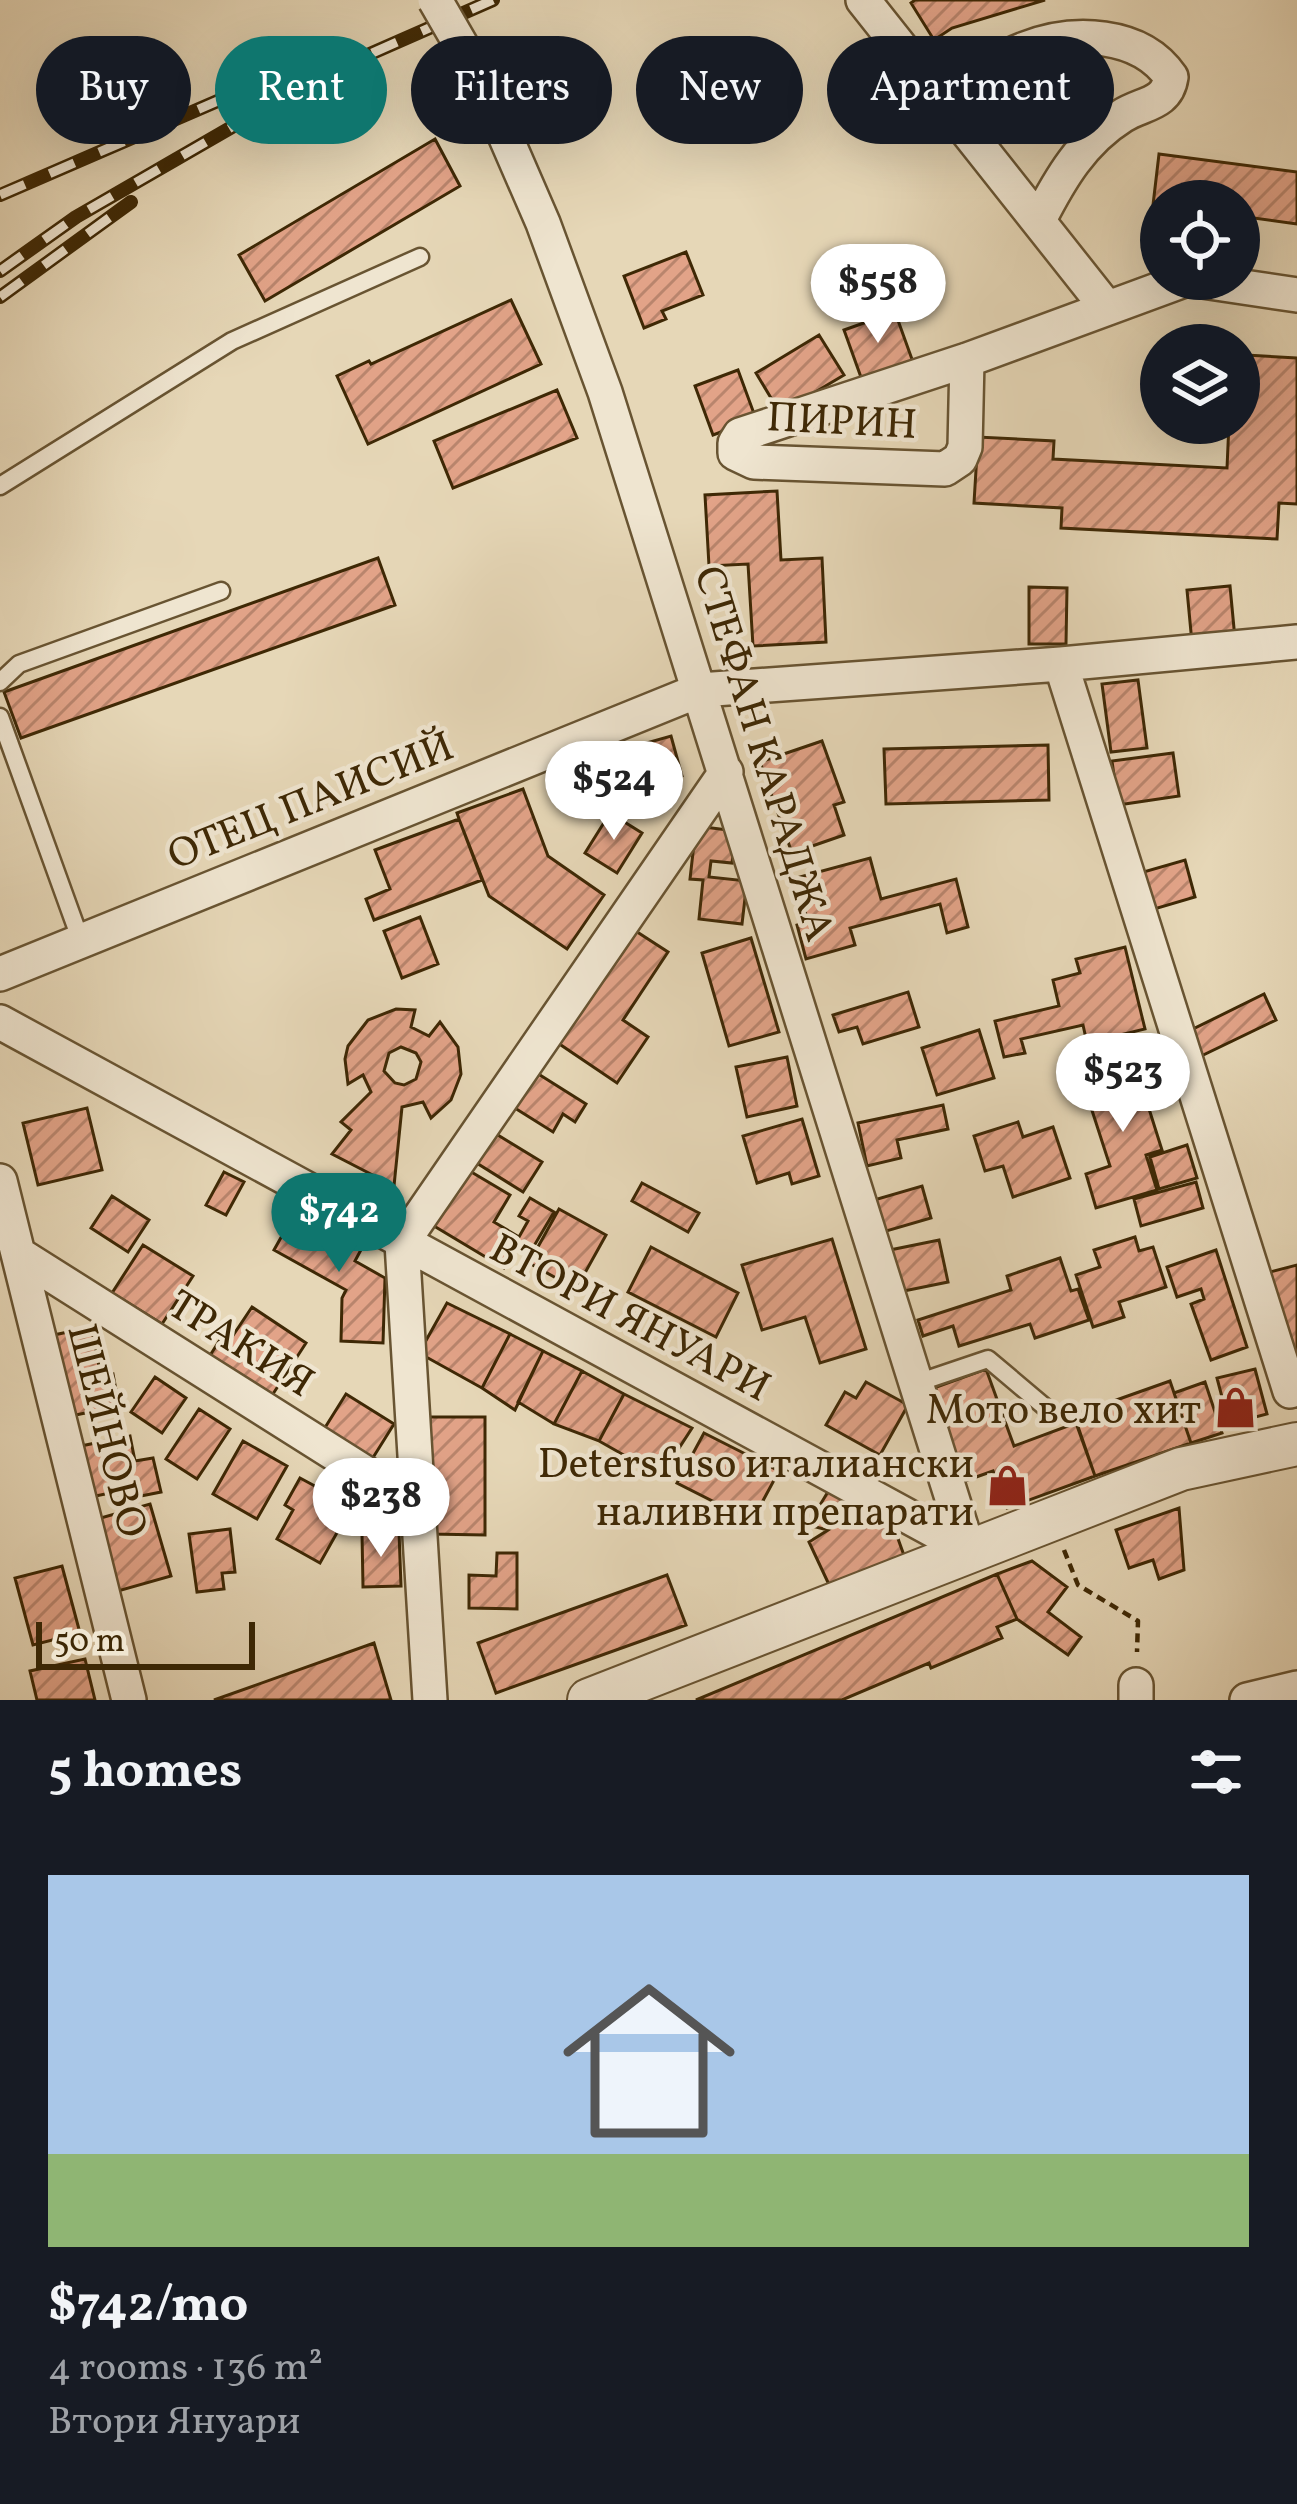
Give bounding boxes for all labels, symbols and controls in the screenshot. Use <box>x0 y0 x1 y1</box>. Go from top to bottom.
chip: Buy <box>36 36 191 144</box>
chip: Rent <box>215 36 387 144</box>
chip: Filters <box>411 36 612 144</box>
chip: New <box>636 36 803 144</box>
chip: Apartment <box>827 36 1114 144</box>
map controls <box>1140 180 1260 444</box>
button: locate <box>1140 180 1260 300</box>
pin: $558 <box>807 244 949 346</box>
text: $558 <box>838 256 918 310</box>
button: layers <box>1140 324 1260 444</box>
street label: ПИРИН <box>765 390 918 457</box>
street label: СТЕФАН КАРАДЖА <box>677 559 847 949</box>
street label: ОТЕЦ ПАИСИЙ <box>160 719 463 887</box>
pin: $524 <box>543 741 685 843</box>
text: $524 <box>572 753 656 807</box>
pin: $523 <box>1052 1033 1194 1135</box>
text: $523 <box>1083 1045 1163 1099</box>
pin: $742 <box>268 1173 410 1275</box>
text: $742 <box>298 1185 380 1239</box>
street label: ВТОРИ ЯНУАРИ <box>478 1221 780 1419</box>
street label: ТРАКИЯ <box>155 1278 324 1414</box>
street label: ШЕЙНОВО <box>50 1318 160 1544</box>
place label: Мото вело хит <box>926 1383 1201 1442</box>
shop icon: Мото вело хит <box>1212 1385 1258 1431</box>
place label: Detersfuso италиански наливни препарати <box>538 1437 974 1544</box>
pin: $238 <box>310 1458 452 1560</box>
shop icon: Detersfuso италиански наливни препарати <box>985 1463 1031 1509</box>
text: $238 <box>340 1470 422 1524</box>
scale bar <box>36 1616 255 1669</box>
text: 50 m <box>54 1620 125 1666</box>
text: 5 homes <box>48 1737 242 1808</box>
icon: filters <box>1183 1739 1249 1805</box>
icon: home <box>541 1953 757 2169</box>
text: $742/mo <box>48 2271 248 2342</box>
text: 4 rooms · 136 m² <box>48 2342 323 2396</box>
text: Втори Януари <box>48 2396 301 2450</box>

